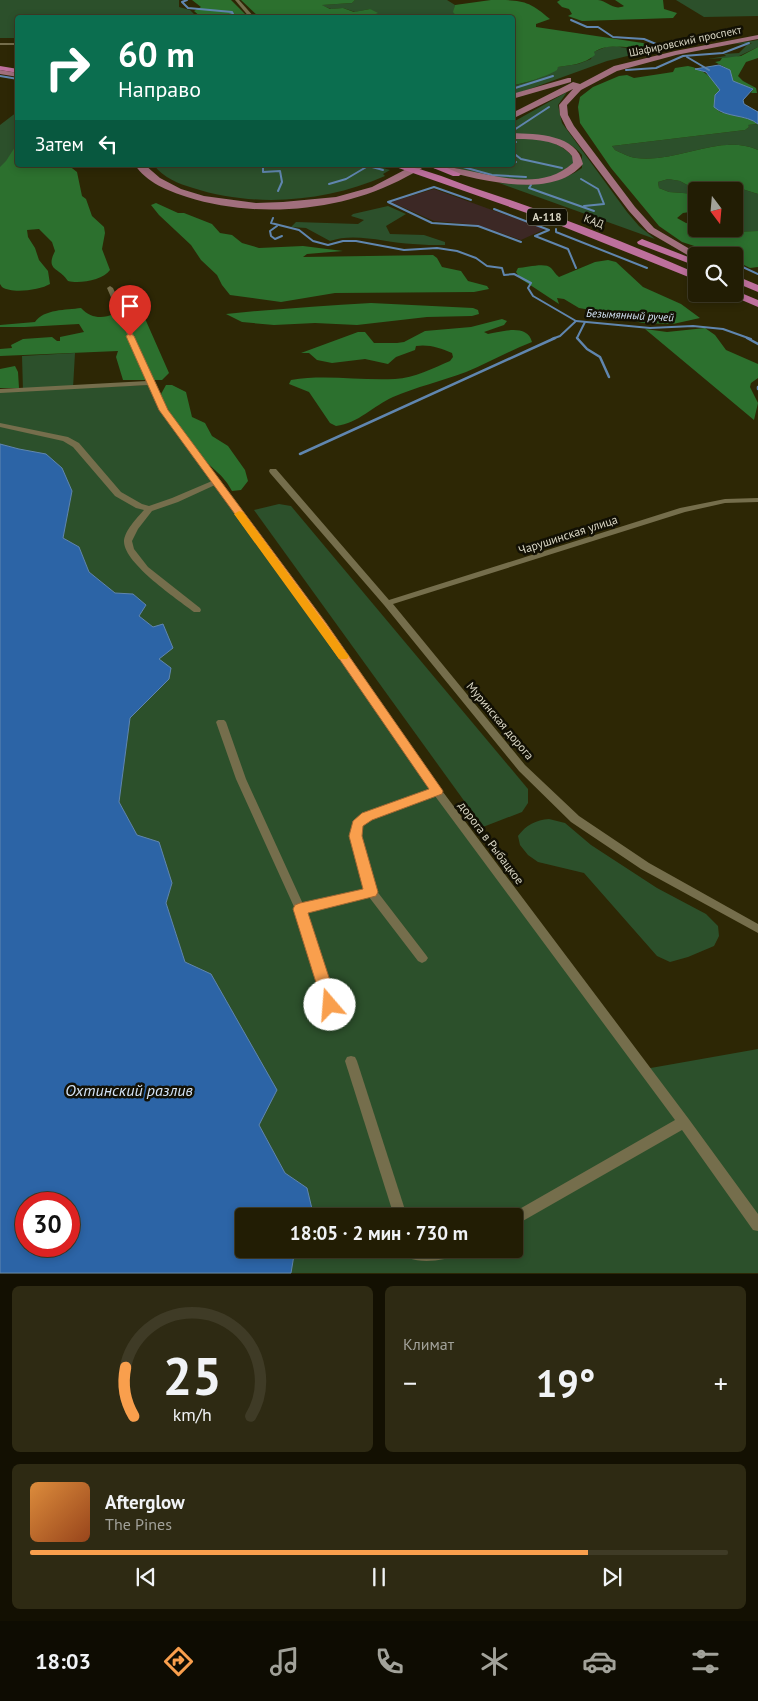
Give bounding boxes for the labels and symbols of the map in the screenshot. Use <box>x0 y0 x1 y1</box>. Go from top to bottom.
street label: Шафировский проспект <box>627 22 743 60</box>
north arrow <box>688 182 742 238</box>
road number: А-118 <box>527 208 567 226</box>
street label: КАД <box>582 211 607 231</box>
pin <box>109 285 151 336</box>
water label: Безымянный ручей <box>586 306 674 324</box>
street label: Чарушинская улица <box>516 511 619 558</box>
street label: Муринская дорога <box>464 679 537 763</box>
street label: дорога в Рыбацкое <box>455 798 527 887</box>
position arrow <box>303 978 355 1030</box>
water label: Охтинский разлив <box>65 1080 193 1100</box>
speed limit sign: 30 <box>15 1192 80 1257</box>

